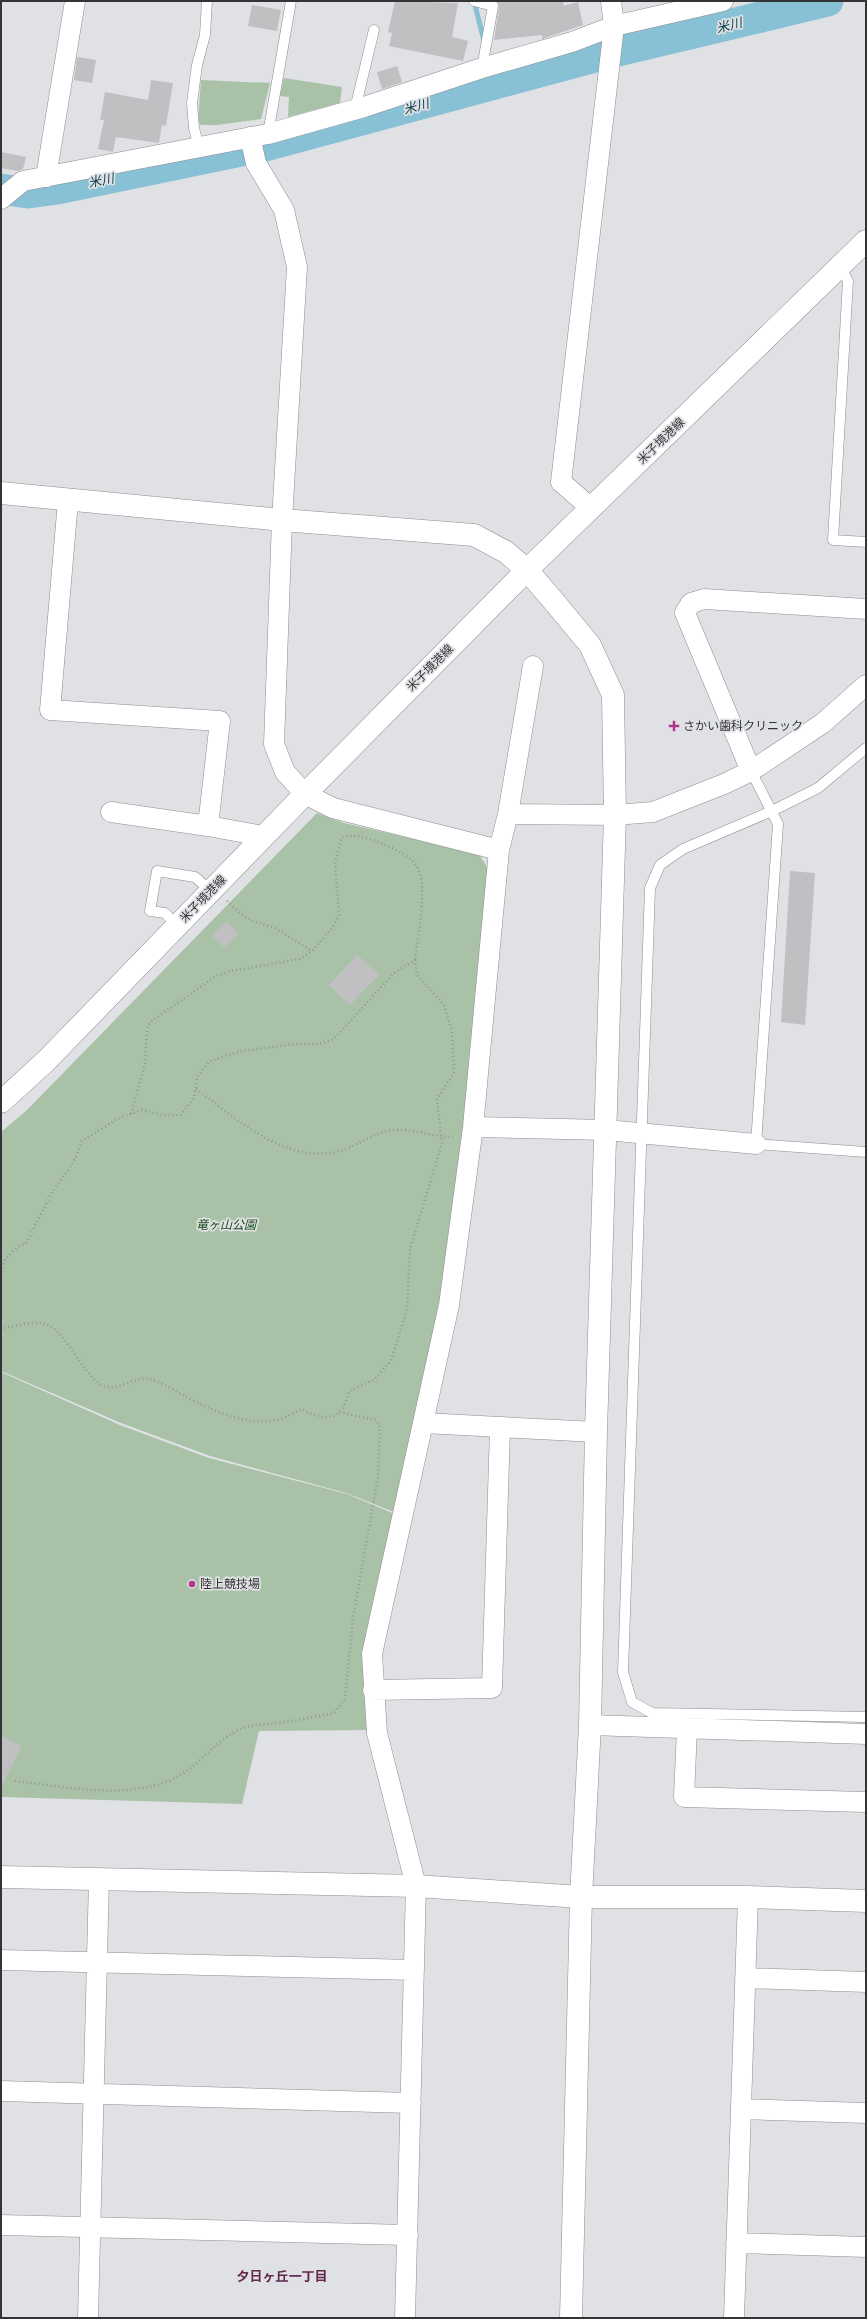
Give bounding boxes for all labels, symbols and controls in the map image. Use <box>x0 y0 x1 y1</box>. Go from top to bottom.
water label: 米川 <box>714 13 745 36</box>
water label: 米川 <box>401 93 433 117</box>
water label: 米川 <box>86 168 117 191</box>
street label: 米子境港線 <box>633 414 687 467</box>
street label: 米子境港線 <box>402 640 456 694</box>
place label: さかい歯科クリニック <box>683 717 803 733</box>
marker: さかい歯科クリニック <box>668 720 680 732</box>
street label: 米子境港線 <box>176 871 229 925</box>
park label: 竜ヶ山公園 <box>196 1216 258 1232</box>
place label: 陸上競技場 <box>200 1575 260 1591</box>
marker: 陸上競技場 <box>187 1579 197 1589</box>
district label: 夕日ヶ丘一丁目 <box>236 2267 328 2284</box>

